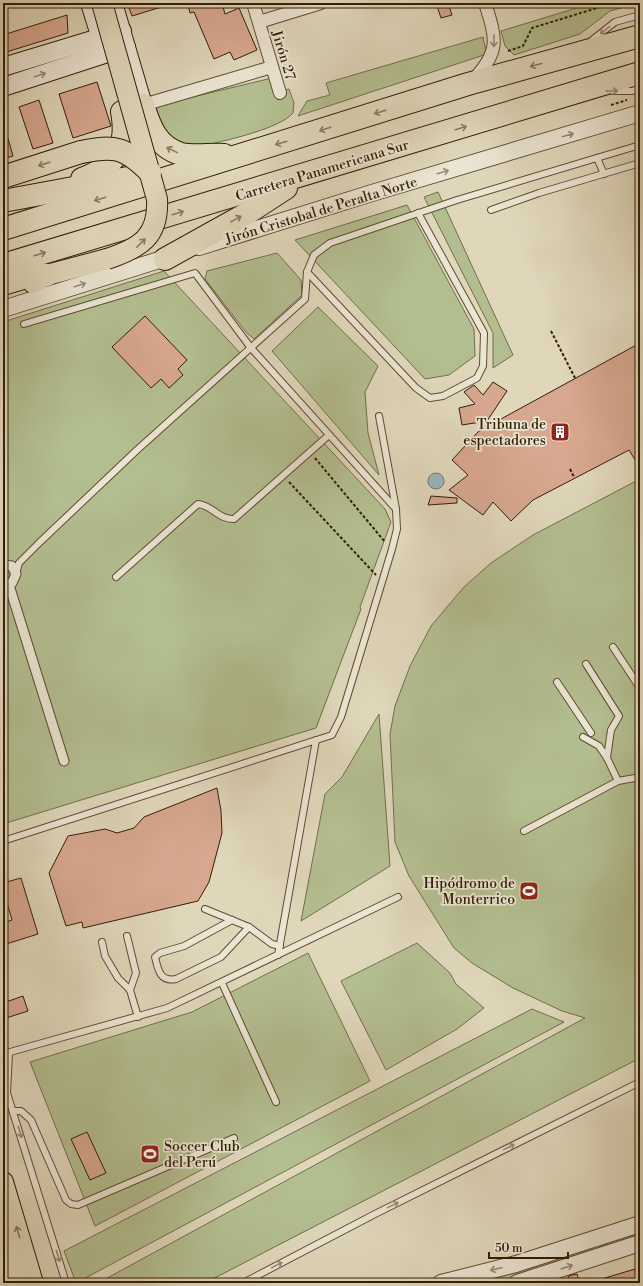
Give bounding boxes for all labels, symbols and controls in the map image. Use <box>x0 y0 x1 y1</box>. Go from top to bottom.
one-way arrow <box>599 26 610 35</box>
street label: Jirón 27 <box>267 27 299 82</box>
one-way arrow <box>490 34 498 47</box>
one-way arrow <box>530 62 543 70</box>
one-way arrow <box>33 71 46 78</box>
one-way arrow <box>605 87 618 95</box>
one-way arrow <box>374 109 387 116</box>
one-way arrow <box>454 124 467 131</box>
one-way arrow <box>319 126 332 133</box>
one-way arrow <box>561 131 574 138</box>
street label: Carretera Panamericana Sur <box>234 136 411 206</box>
one-way arrow <box>275 140 288 147</box>
one-way arrow <box>166 145 178 153</box>
one-way arrow <box>38 161 51 168</box>
one-way arrow <box>436 168 449 175</box>
street label: Jirón Cristobal de Peralta Norte <box>222 173 420 249</box>
one-way arrow <box>94 196 107 203</box>
one-way arrow <box>172 209 185 216</box>
one-way arrow <box>230 215 242 223</box>
one-way arrow <box>136 238 146 248</box>
one-way arrow <box>34 250 47 257</box>
one-way arrow <box>74 281 87 288</box>
place label: Tribuna de espectadores <box>463 416 546 450</box>
building icon: Tribuna de espectadores <box>549 421 571 443</box>
place label: Hipódromo de Monterrico <box>423 875 515 909</box>
sports icon: Hipódromo de Monterrico <box>518 880 540 902</box>
one-way arrow <box>17 1125 24 1138</box>
place label: Soccer Club del Perú <box>164 1138 240 1172</box>
sports icon: Soccer Club del Perú <box>139 1143 161 1165</box>
one-way arrow <box>503 1143 515 1150</box>
one-way arrow <box>386 1201 398 1208</box>
one-way arrow <box>14 1226 21 1239</box>
scale bar <box>489 1234 568 1260</box>
text: 50 m <box>495 1241 523 1256</box>
one-way arrow <box>55 1249 62 1262</box>
one-way arrow <box>271 1261 283 1268</box>
one-way arrow <box>561 1262 573 1270</box>
one-way arrow <box>490 1266 503 1273</box>

